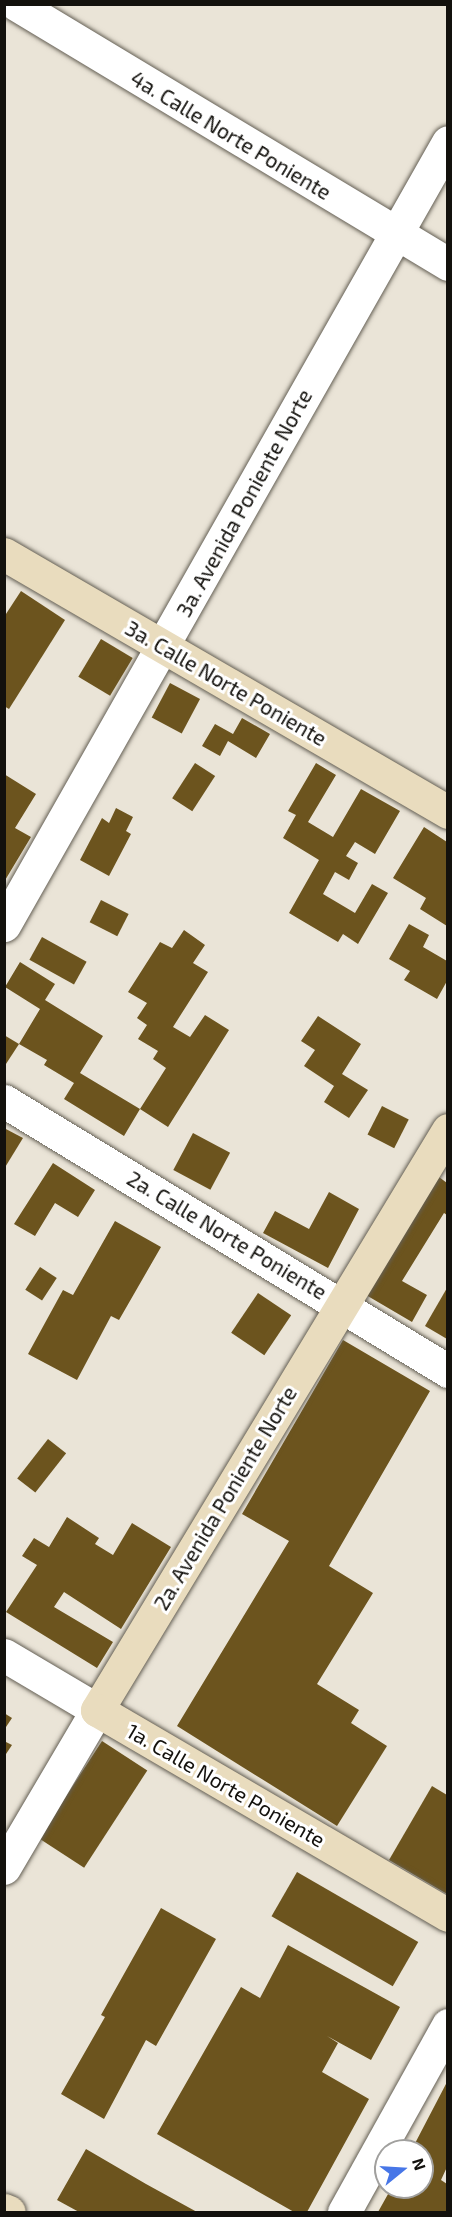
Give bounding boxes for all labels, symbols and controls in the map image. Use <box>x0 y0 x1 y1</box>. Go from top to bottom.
street label: 4a. Calle Norte Poniente <box>126 65 336 205</box>
street label: 3a. Avenida Poniente Norte <box>171 385 317 621</box>
street label: 3a. Calle Norte Poniente <box>121 615 331 751</box>
street label: 2a. Calle Norte Poniente <box>123 1165 331 1305</box>
street label: 2a. Avenida Poniente Norte <box>148 1381 302 1615</box>
street label: 1a. Calle Norte Poniente <box>122 1718 330 1852</box>
north arrow <box>374 2139 434 2199</box>
text: N <box>409 2155 431 2172</box>

